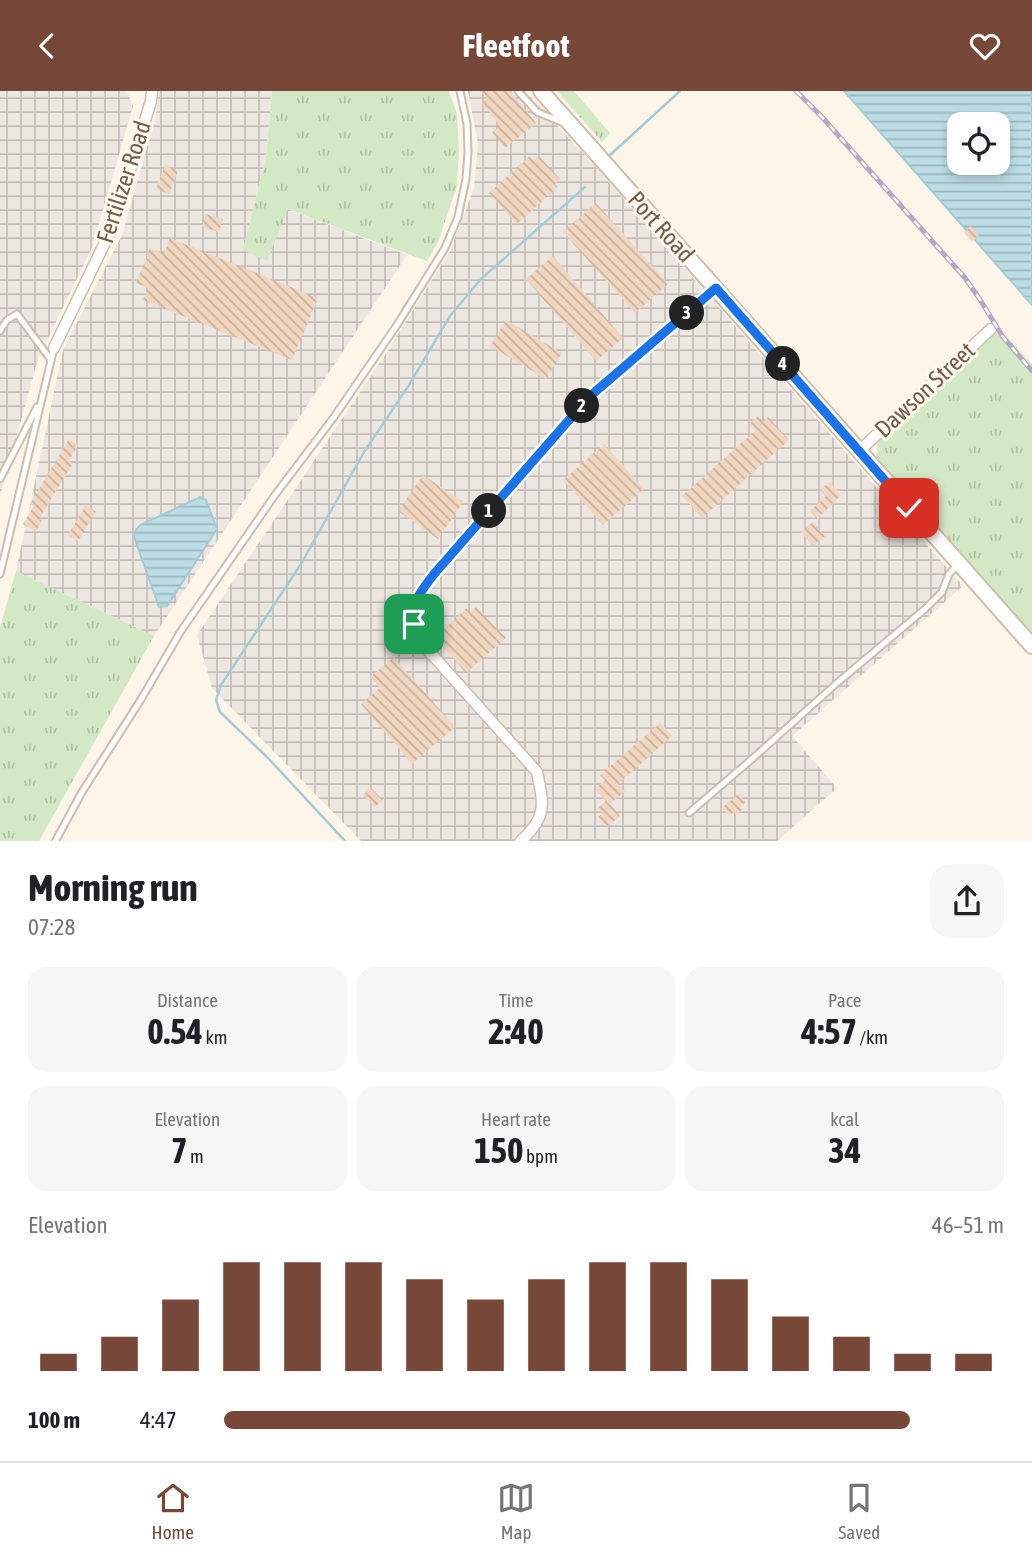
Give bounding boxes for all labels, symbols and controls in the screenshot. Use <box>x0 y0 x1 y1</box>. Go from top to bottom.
icon: back <box>28 27 66 65</box>
text: Fleetfoot <box>462 27 570 64</box>
icon: heart <box>966 27 1004 65</box>
map controls <box>947 112 1010 175</box>
button: locate <box>947 112 1010 175</box>
street label: Fertilizer Road <box>91 117 156 246</box>
street label: Port Road <box>623 186 700 268</box>
pin: 3 <box>670 295 704 331</box>
text: 3 <box>682 301 691 323</box>
street label: Dawson Street <box>869 337 980 443</box>
pin: 4 <box>766 347 800 381</box>
text: 4 <box>778 352 787 374</box>
pin: 2 <box>564 389 600 423</box>
text: 2 <box>577 394 586 416</box>
pin <box>879 478 939 538</box>
icon: check <box>890 489 928 527</box>
pin: 1 <box>472 493 506 529</box>
text: 1 <box>484 499 493 521</box>
pin <box>384 594 444 654</box>
icon: arrive <box>395 605 433 643</box>
button: share <box>930 864 1004 938</box>
text: Morning run <box>28 866 198 909</box>
text: 07:28 <box>28 914 75 940</box>
text: Distance <box>157 989 218 1011</box>
text: Time <box>499 989 533 1011</box>
text: Pace <box>828 989 861 1011</box>
text: 0.54 <box>147 1011 203 1051</box>
text: 2:40 <box>488 1011 544 1051</box>
text: 4:57 <box>801 1011 857 1051</box>
text: km <box>203 1026 227 1048</box>
text: /km <box>857 1026 888 1048</box>
text: Elevation <box>154 1108 220 1130</box>
text: Heart rate <box>481 1108 551 1130</box>
text: kcal <box>830 1108 859 1130</box>
text: 7 <box>171 1130 187 1170</box>
text: 150 <box>474 1130 524 1170</box>
text: 34 <box>828 1130 861 1170</box>
text: m <box>187 1145 204 1167</box>
text: bpm <box>524 1145 558 1167</box>
text: Elevation <box>28 1212 108 1238</box>
text: 46–51 m <box>932 1212 1004 1238</box>
text: 100 m <box>28 1407 80 1433</box>
text: 4:47 <box>140 1407 177 1433</box>
tab: Home <box>152 1479 194 1543</box>
tab: Map <box>497 1479 535 1543</box>
tab: Saved <box>838 1479 880 1543</box>

